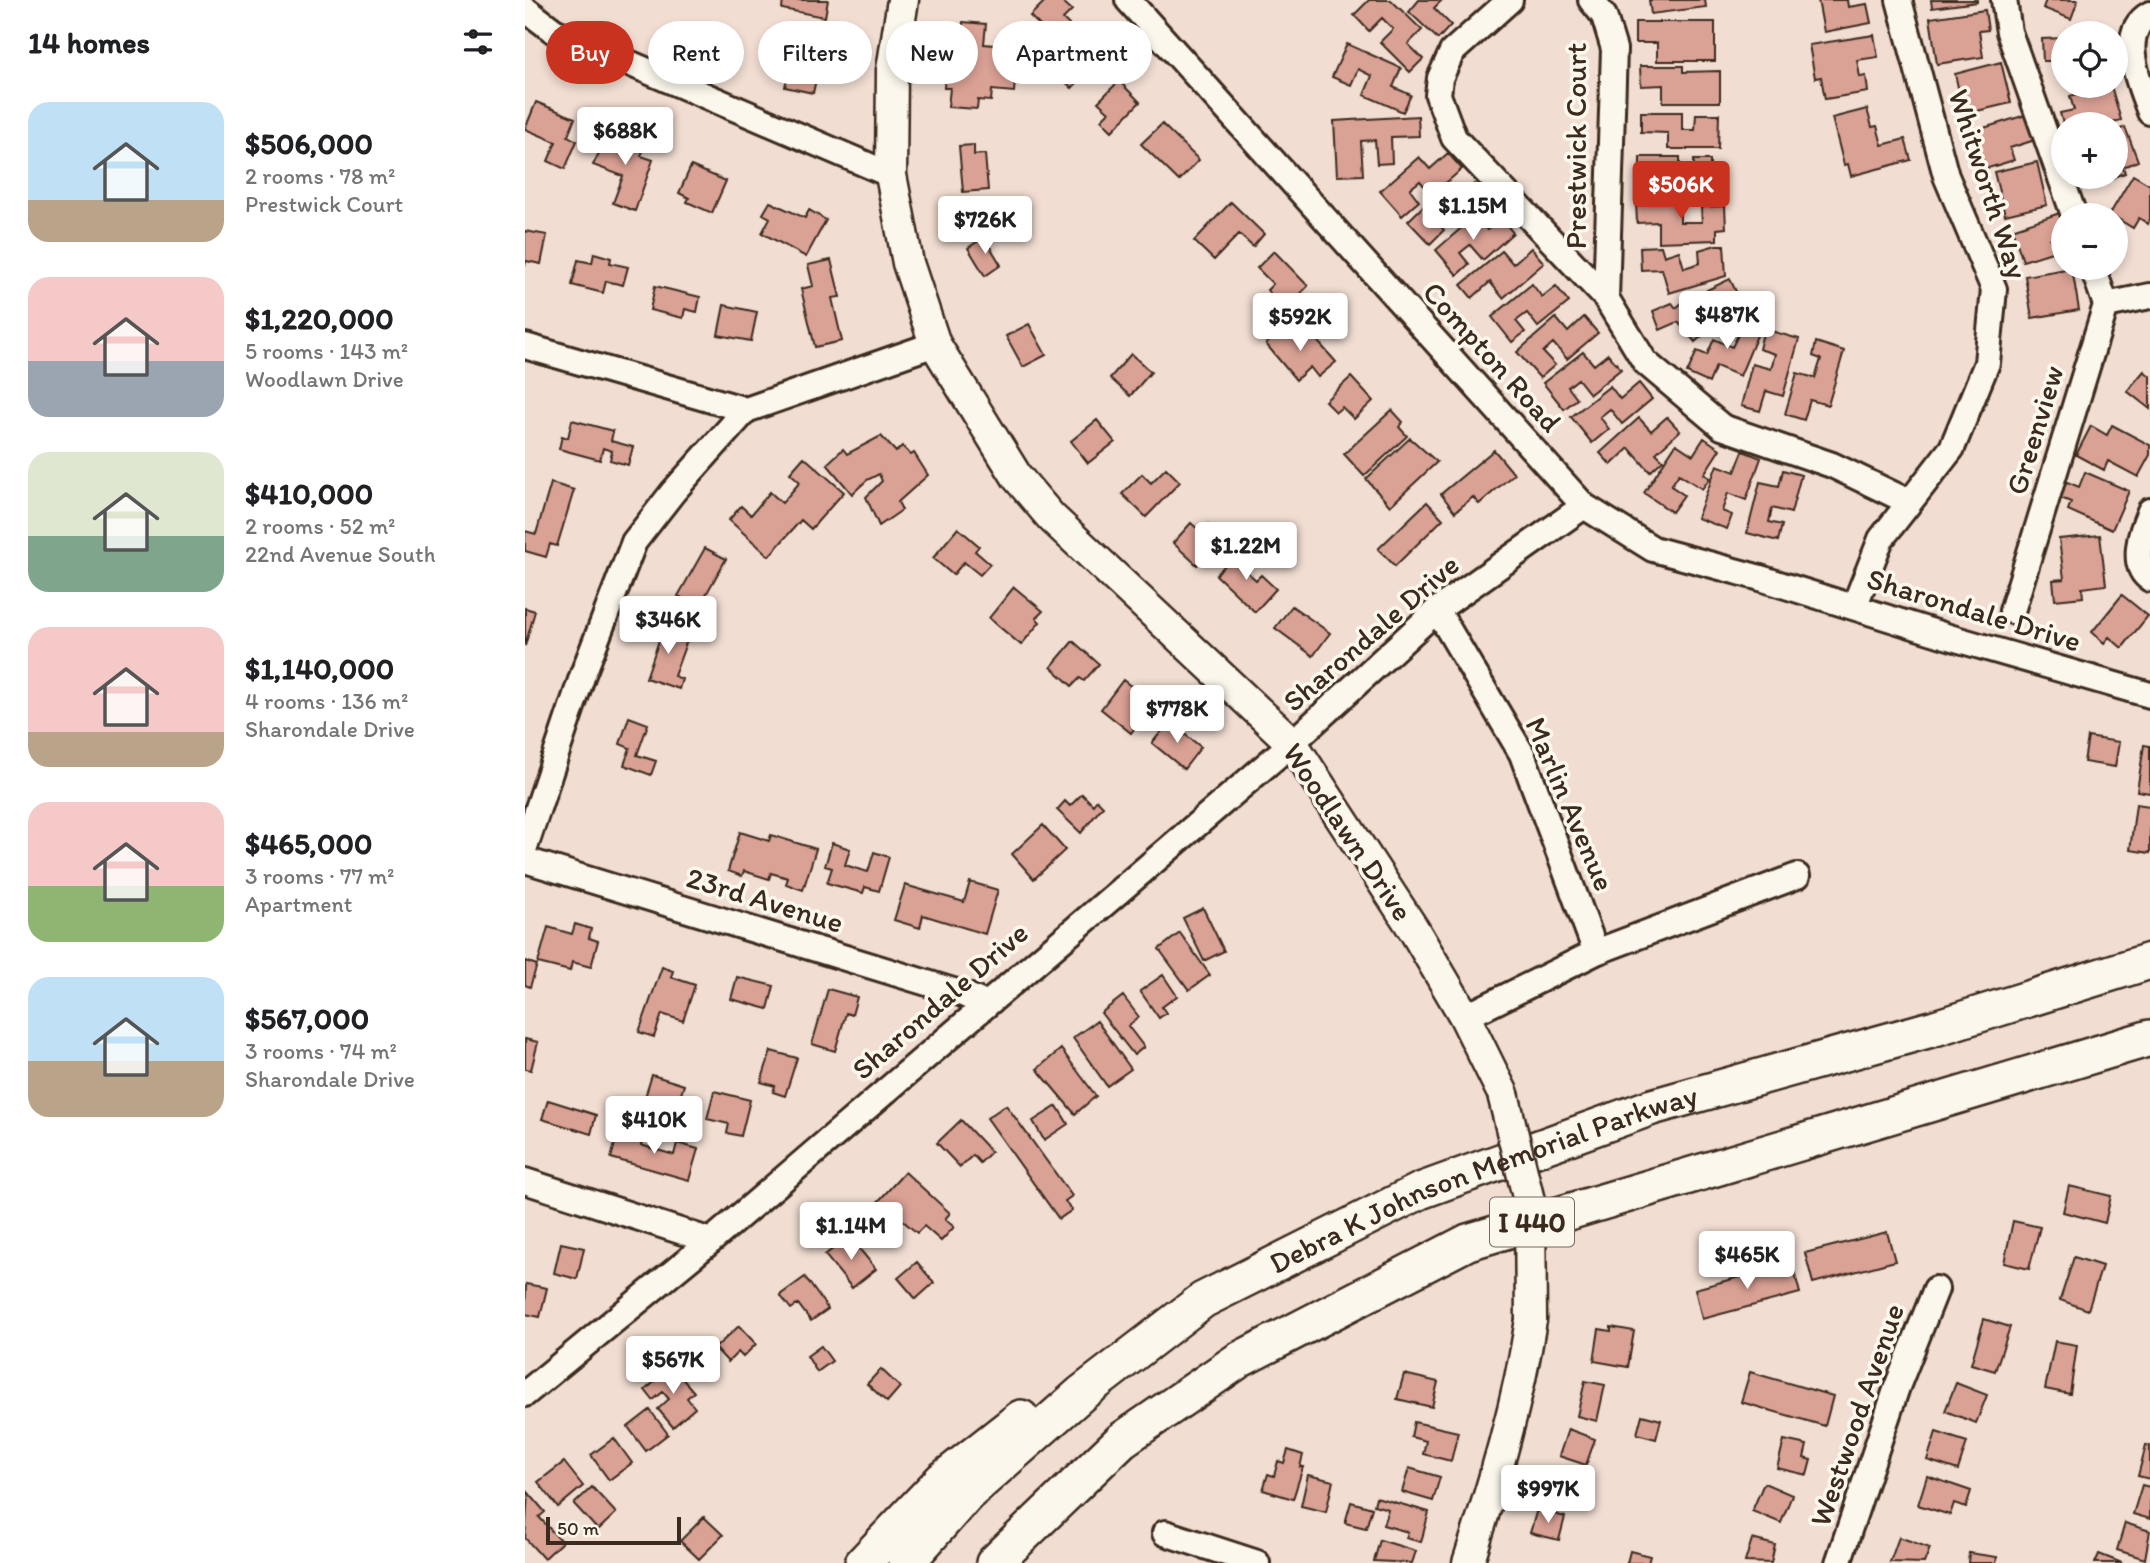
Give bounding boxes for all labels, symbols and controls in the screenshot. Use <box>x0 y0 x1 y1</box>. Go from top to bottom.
chip: Buy <box>546 21 634 84</box>
chip: Rent <box>648 21 744 84</box>
chip: Filters <box>758 21 872 84</box>
chip: New <box>886 21 978 84</box>
chip: Apartment <box>992 21 1152 84</box>
map controls <box>2051 21 2128 280</box>
button: locate <box>2051 21 2128 98</box>
icon: filters <box>459 23 497 61</box>
text: 14 homes <box>28 24 150 61</box>
street label: Prestwick Court <box>1557 43 1594 249</box>
street label: Whitworth Way <box>1940 84 2037 283</box>
pin: $688K <box>576 108 674 167</box>
button: + <box>2051 112 2128 189</box>
text: $688K <box>593 116 657 144</box>
text: $506,000 <box>245 125 373 162</box>
icon: home <box>84 130 168 214</box>
text: 2 rooms · 78 m² <box>245 162 395 190</box>
pin: $506K <box>1632 162 1730 221</box>
text: $506K <box>1649 170 1713 198</box>
pin: $1.15M <box>1416 182 1530 242</box>
text: Prestwick Court <box>245 190 403 218</box>
text: $1.15M <box>1439 191 1507 219</box>
pin: $726K <box>936 196 1034 256</box>
button: − <box>2051 203 2128 280</box>
text: $726K <box>954 205 1016 233</box>
street label: Compton Road <box>1415 274 1570 440</box>
pin: $487K <box>1678 292 1776 351</box>
pin: $592K <box>1251 294 1349 353</box>
text: $1,220,000 <box>245 300 394 337</box>
text: $487K <box>1695 300 1759 328</box>
text: $592K <box>1269 302 1331 330</box>
icon: home <box>84 305 168 389</box>
text: 5 rooms · 143 m² <box>245 337 408 365</box>
street label: Greenview <box>1997 361 2072 499</box>
text: Woodlawn Drive <box>245 365 404 393</box>
text: $410,000 <box>245 475 373 512</box>
icon: home <box>84 480 168 564</box>
text: 2 rooms · 52 m² <box>245 512 395 540</box>
pin: $1.22M <box>1189 522 1303 582</box>
text: $1.22M <box>1211 531 1281 559</box>
text: 22nd Avenue South <box>245 540 436 568</box>
street label: Sharondale Drive <box>1275 546 1466 719</box>
street label: Sharondale Drive <box>1863 559 2086 660</box>
pin: $346K <box>619 596 717 656</box>
text: $346K <box>636 605 700 633</box>
text: $1,140,000 <box>245 650 394 687</box>
icon: home <box>84 655 168 739</box>
pin: $778K <box>1128 686 1226 745</box>
text: 4 rooms · 136 m² <box>245 687 408 715</box>
text: $778K <box>1146 694 1208 722</box>
street label: Marlin Avenue <box>1517 711 1624 896</box>
text: Sharondale Drive <box>245 715 415 743</box>
street label: Woodlawn Drive <box>1275 736 1422 928</box>
text: $465,000 <box>245 825 372 862</box>
icon: home <box>84 830 168 914</box>
street label: 23rd Avenue <box>682 858 848 941</box>
text: 3 rooms · 77 m² <box>245 862 395 890</box>
text: Apartment <box>245 890 352 918</box>
street label: Sharondale Drive <box>844 914 1035 1087</box>
text: $567,000 <box>245 1000 369 1037</box>
icon: home <box>84 1005 168 1089</box>
text: 3 rooms · 74 m² <box>245 1037 397 1065</box>
text: Sharondale Drive <box>245 1065 415 1093</box>
street label: Debra K Johnson Memorial Parkway <box>1263 1076 1701 1282</box>
pin: $410K <box>605 1096 703 1156</box>
text: $410K <box>621 1105 687 1133</box>
road number: I 440 <box>1490 1198 1574 1246</box>
pin: $1.14M <box>794 1202 908 1262</box>
text: $1.14M <box>816 1211 886 1239</box>
pin: $465K <box>1698 1232 1796 1291</box>
text: $465K <box>1715 1240 1779 1268</box>
street label: Westwood Avenue <box>1801 1299 1912 1531</box>
pin: $567K <box>624 1336 722 1396</box>
text: $567K <box>642 1345 704 1373</box>
pin: $997K <box>1499 1466 1597 1525</box>
text: $997K <box>1517 1474 1579 1502</box>
scale bar <box>546 1514 681 1546</box>
text: 50 m <box>557 1517 599 1540</box>

